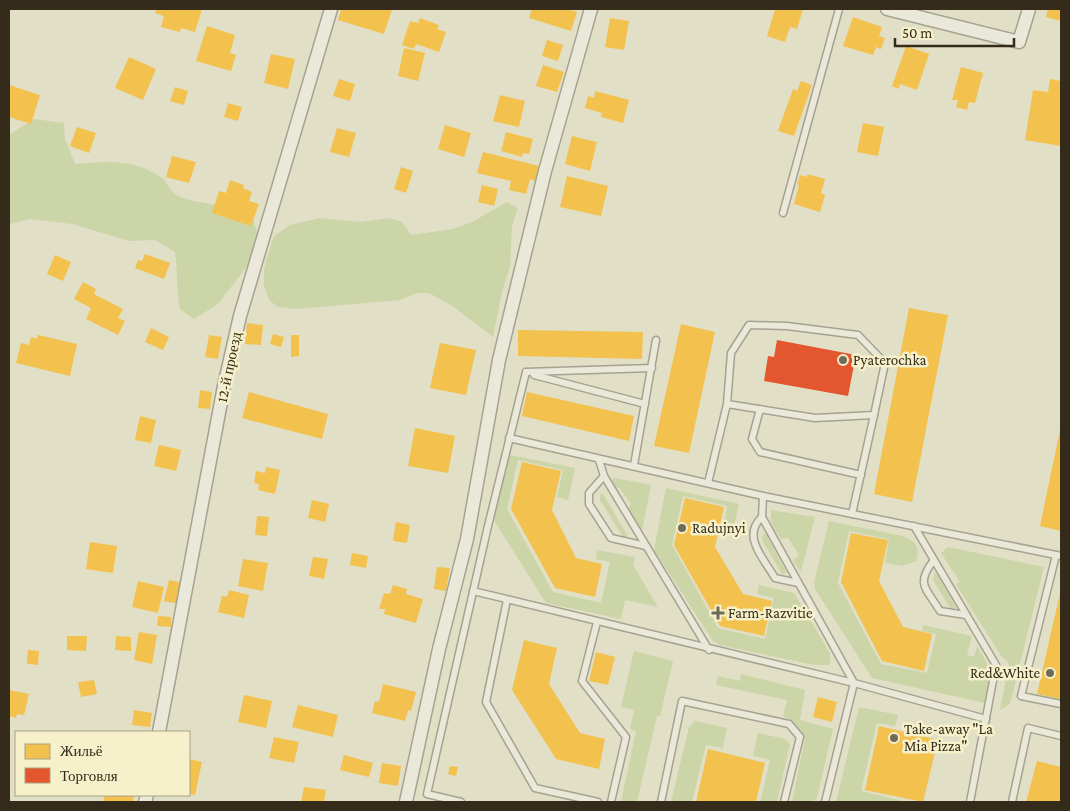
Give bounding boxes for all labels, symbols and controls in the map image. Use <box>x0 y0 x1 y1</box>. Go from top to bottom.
scale bar <box>895 15 1014 47</box>
text: 50 m <box>902 25 932 41</box>
street label: 12-й проезд <box>214 330 244 404</box>
place label: Pyaterochka <box>853 352 926 369</box>
marker: Pyaterochka <box>837 354 849 366</box>
place label: Radujnyi <box>692 520 746 537</box>
marker: Radujnyi <box>676 522 688 534</box>
place label: Farm-Razvitie <box>728 605 813 621</box>
marker: Farm-Razvitie <box>712 607 724 619</box>
place label: Red&White <box>970 665 1040 681</box>
marker: Red&White <box>1044 667 1056 679</box>
place label: Take-away "La Mia Pizza" <box>904 721 993 754</box>
legend <box>15 731 190 796</box>
marker: Take-away "La Mia Pizza" <box>888 732 900 744</box>
text: Жильё <box>60 743 103 759</box>
text: Торговля <box>60 768 118 784</box>

